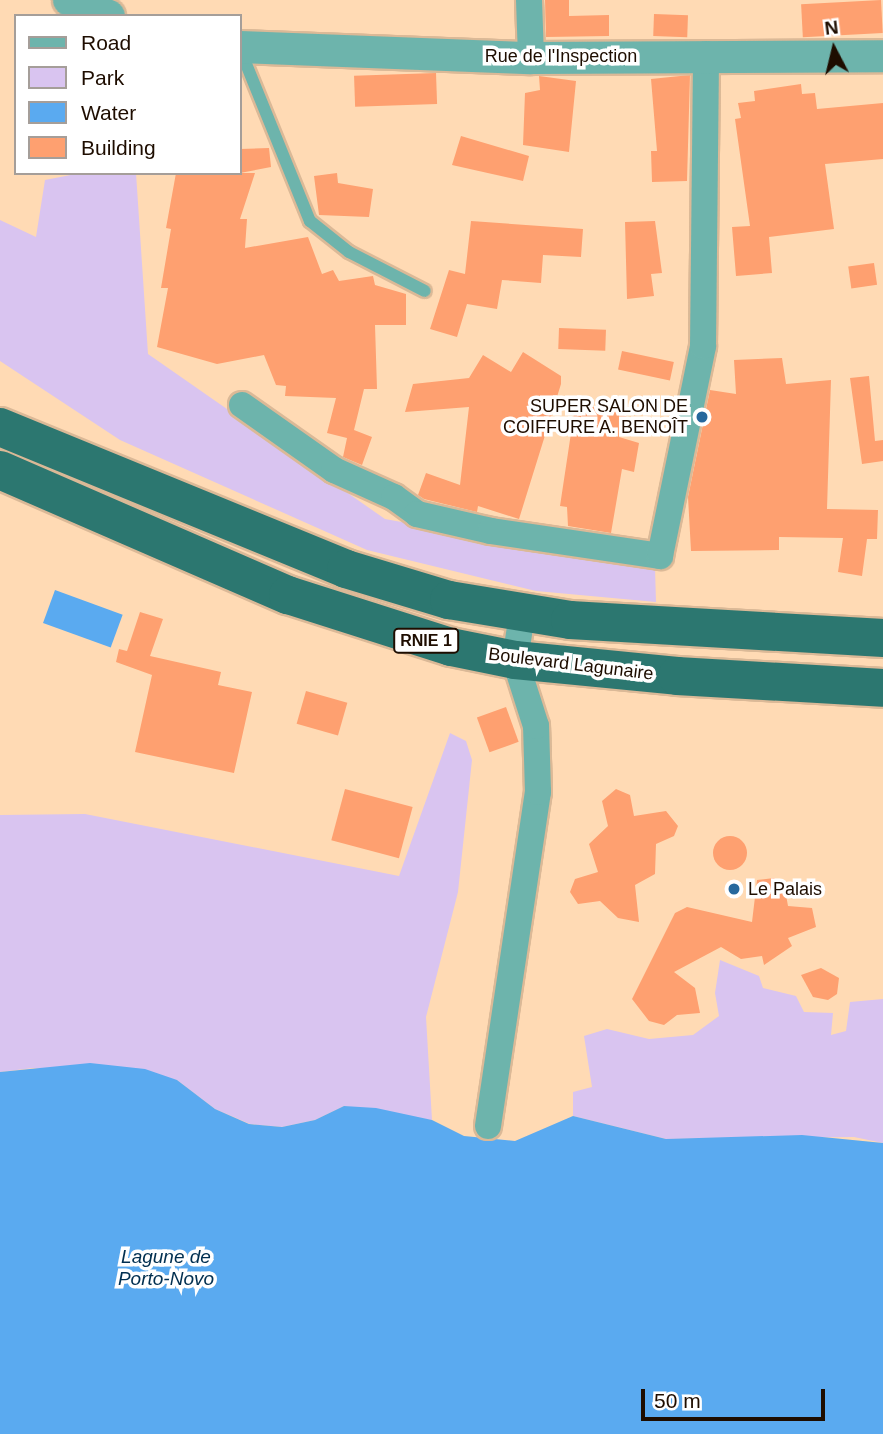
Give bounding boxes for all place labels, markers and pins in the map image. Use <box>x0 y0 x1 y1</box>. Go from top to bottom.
place label: SUPER SALON DE COIFFURE A. BENOÎT <box>502 396 688 438</box>
marker: SUPER SALON DE COIFFURE A. BENOÎT <box>694 409 710 425</box>
place label: Le Palais <box>748 878 822 900</box>
marker: Le Palais <box>726 881 742 897</box>

